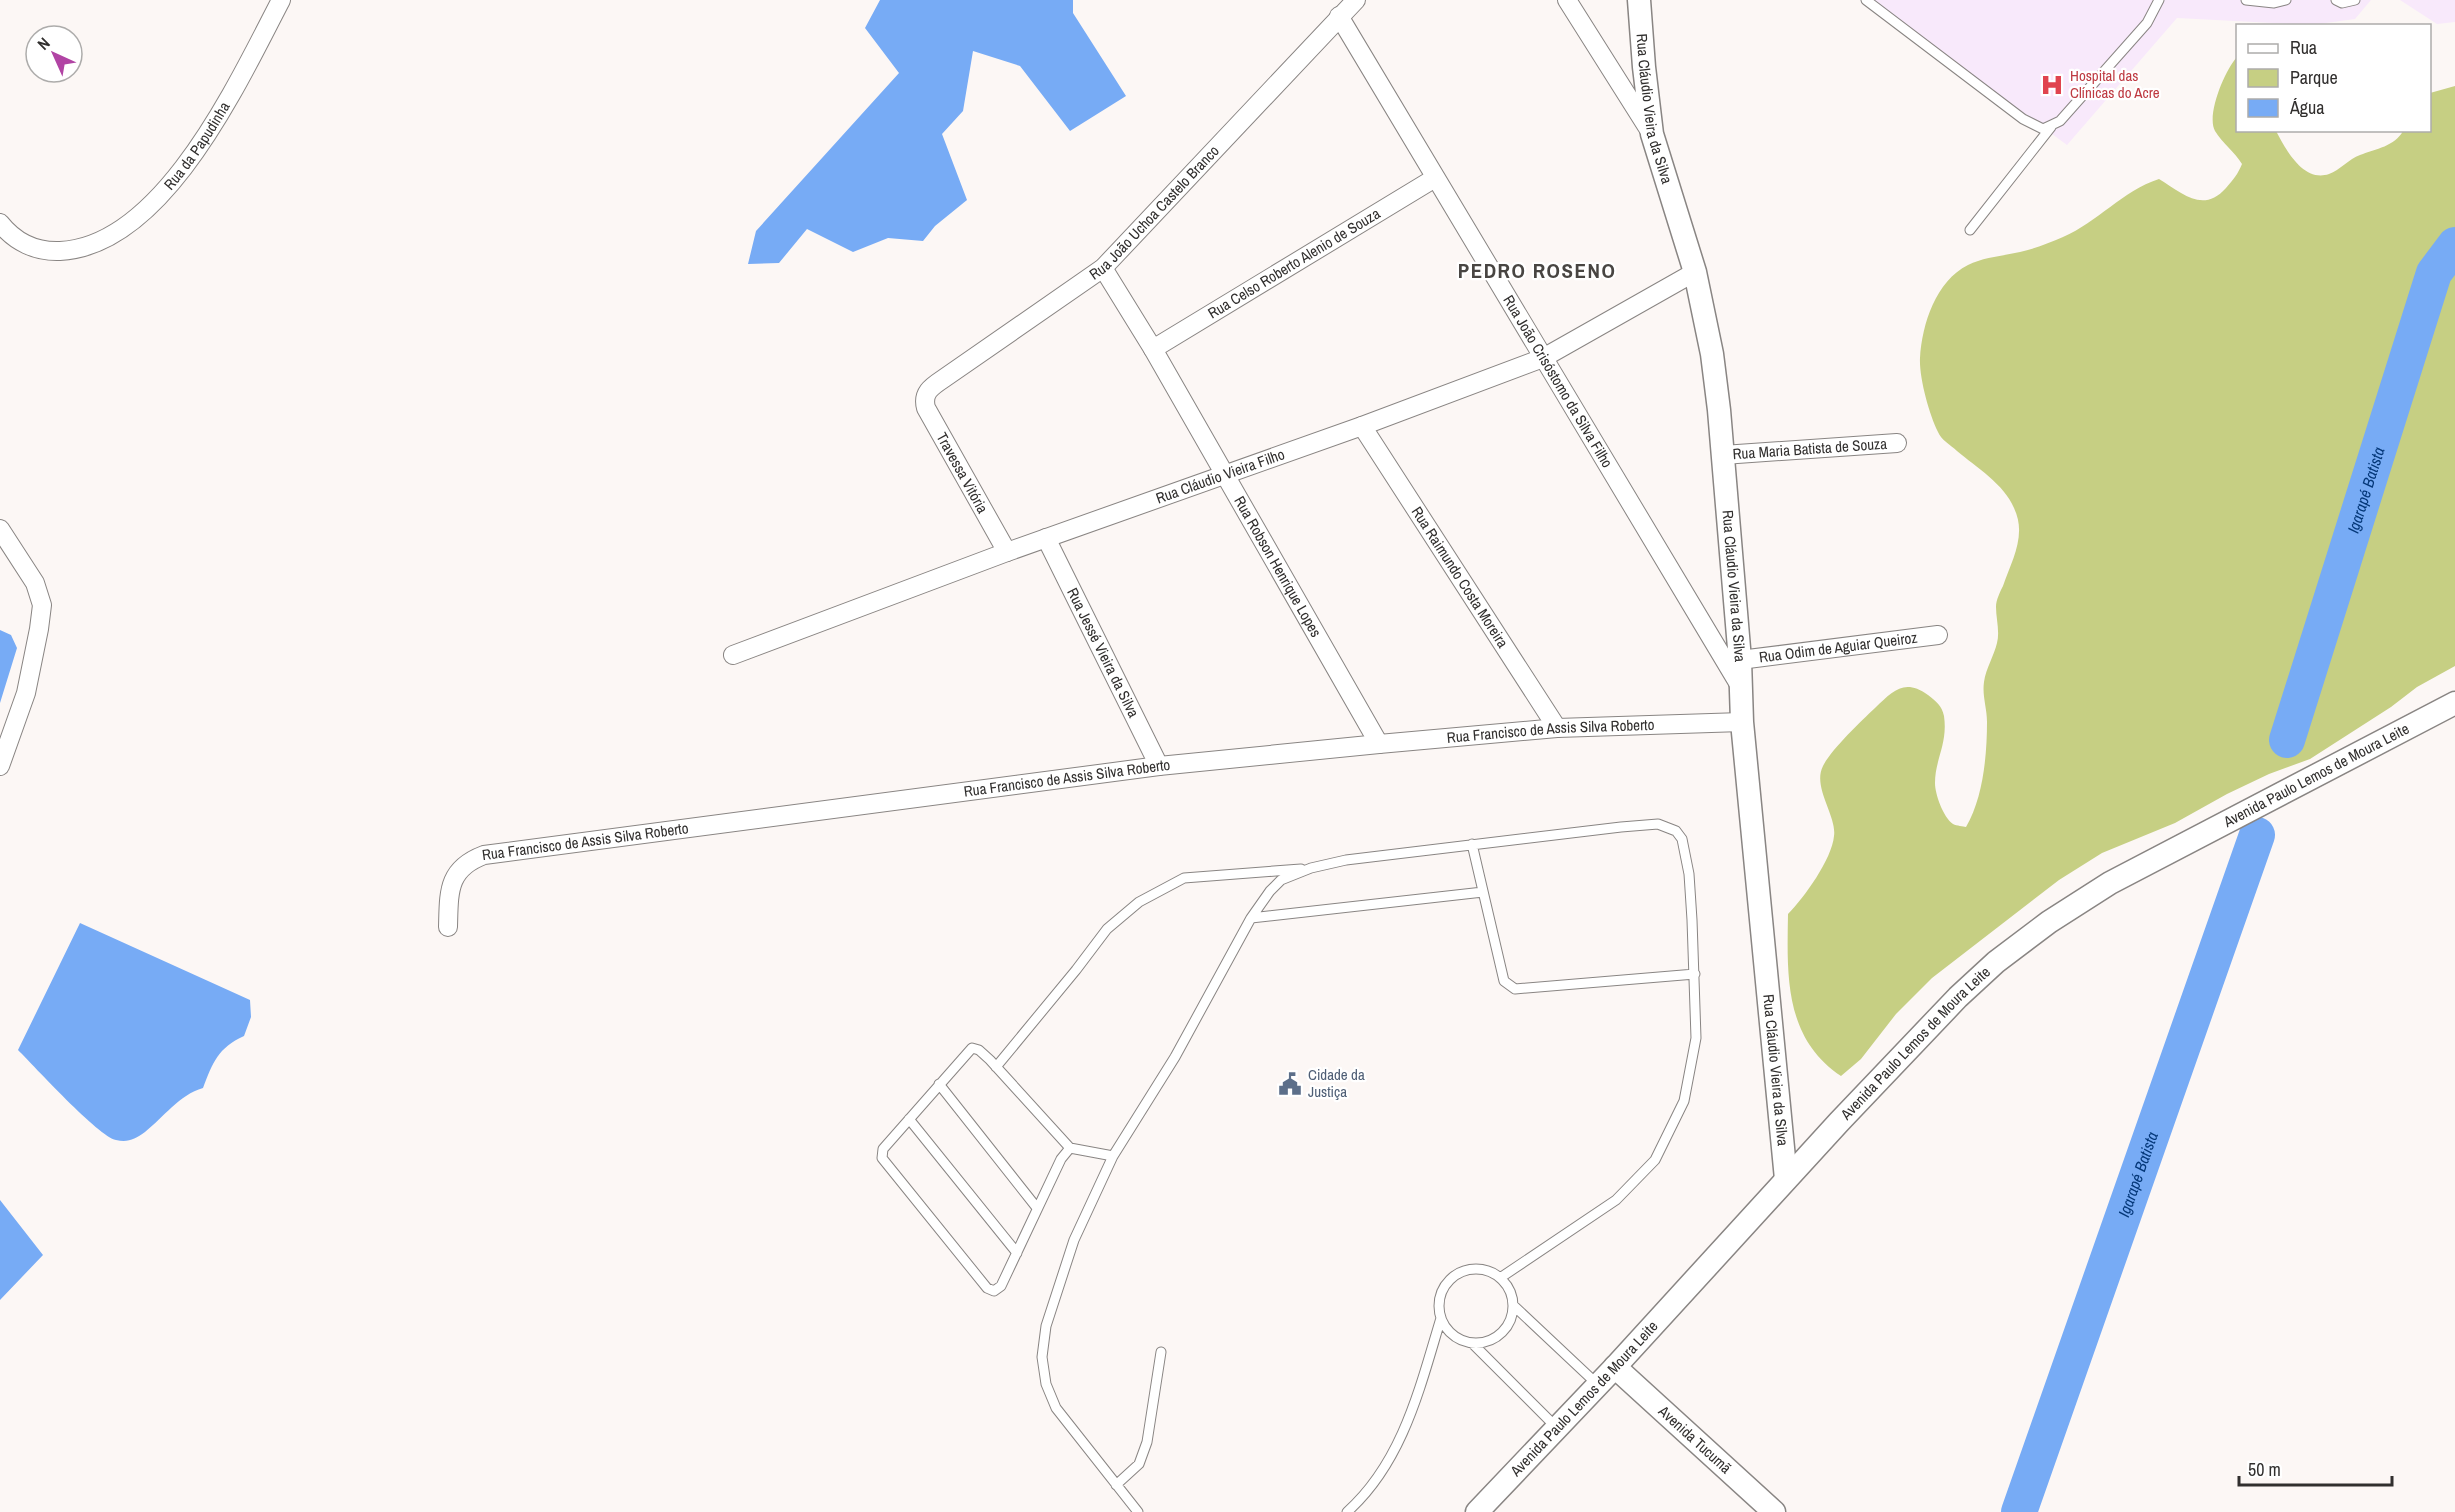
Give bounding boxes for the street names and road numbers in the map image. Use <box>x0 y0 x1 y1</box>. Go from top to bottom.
street label: Rua Cláudio Vieira da Silva <box>1632 33 1678 186</box>
street label: Rua da Papudinha <box>159 98 235 194</box>
street label: Rua João Uchoa Castelo Branco <box>1085 140 1224 284</box>
street label: Rua Celso Roberto Alenio de Souza <box>1204 203 1384 323</box>
street label: Rua João Crisóstomo da Silva Filho <box>1498 291 1618 472</box>
street label: Travessa Vitória <box>932 428 993 517</box>
street label: Rua Maria Batista de Souza <box>1732 433 1888 464</box>
street label: Rua Cláudio Vieira Filho <box>1153 443 1287 508</box>
street label: Rua Robson Henrique Lopes <box>1229 492 1327 641</box>
street label: Rua Raimundo Costa Moreira <box>1407 502 1514 652</box>
street label: Rua Cláudio Vieira da Silva <box>1717 509 1751 663</box>
street label: Rua Jessé Vieira da Silva <box>1062 584 1144 721</box>
street label: Rua Odim de Aguiar Queiroz <box>1758 627 1919 668</box>
street label: Rua Francisco de Assis Silva Roberto <box>1446 714 1655 748</box>
street label: Avenida Paulo Lemos de Moura Leite <box>2219 718 2413 832</box>
street label: Rua Francisco de Assis Silva Roberto <box>962 754 1171 802</box>
street label: Rua Francisco de Assis Silva Roberto <box>481 817 690 865</box>
street label: Avenida Paulo Lemos de Moura Leite <box>1835 961 1995 1125</box>
street label: Rua Cláudio Vieira da Silva <box>1758 993 1794 1147</box>
street label: Avenida Paulo Lemos de Moura Leite <box>1505 1316 1662 1481</box>
street label: Avenida Tucumã <box>1653 1400 1736 1478</box>

